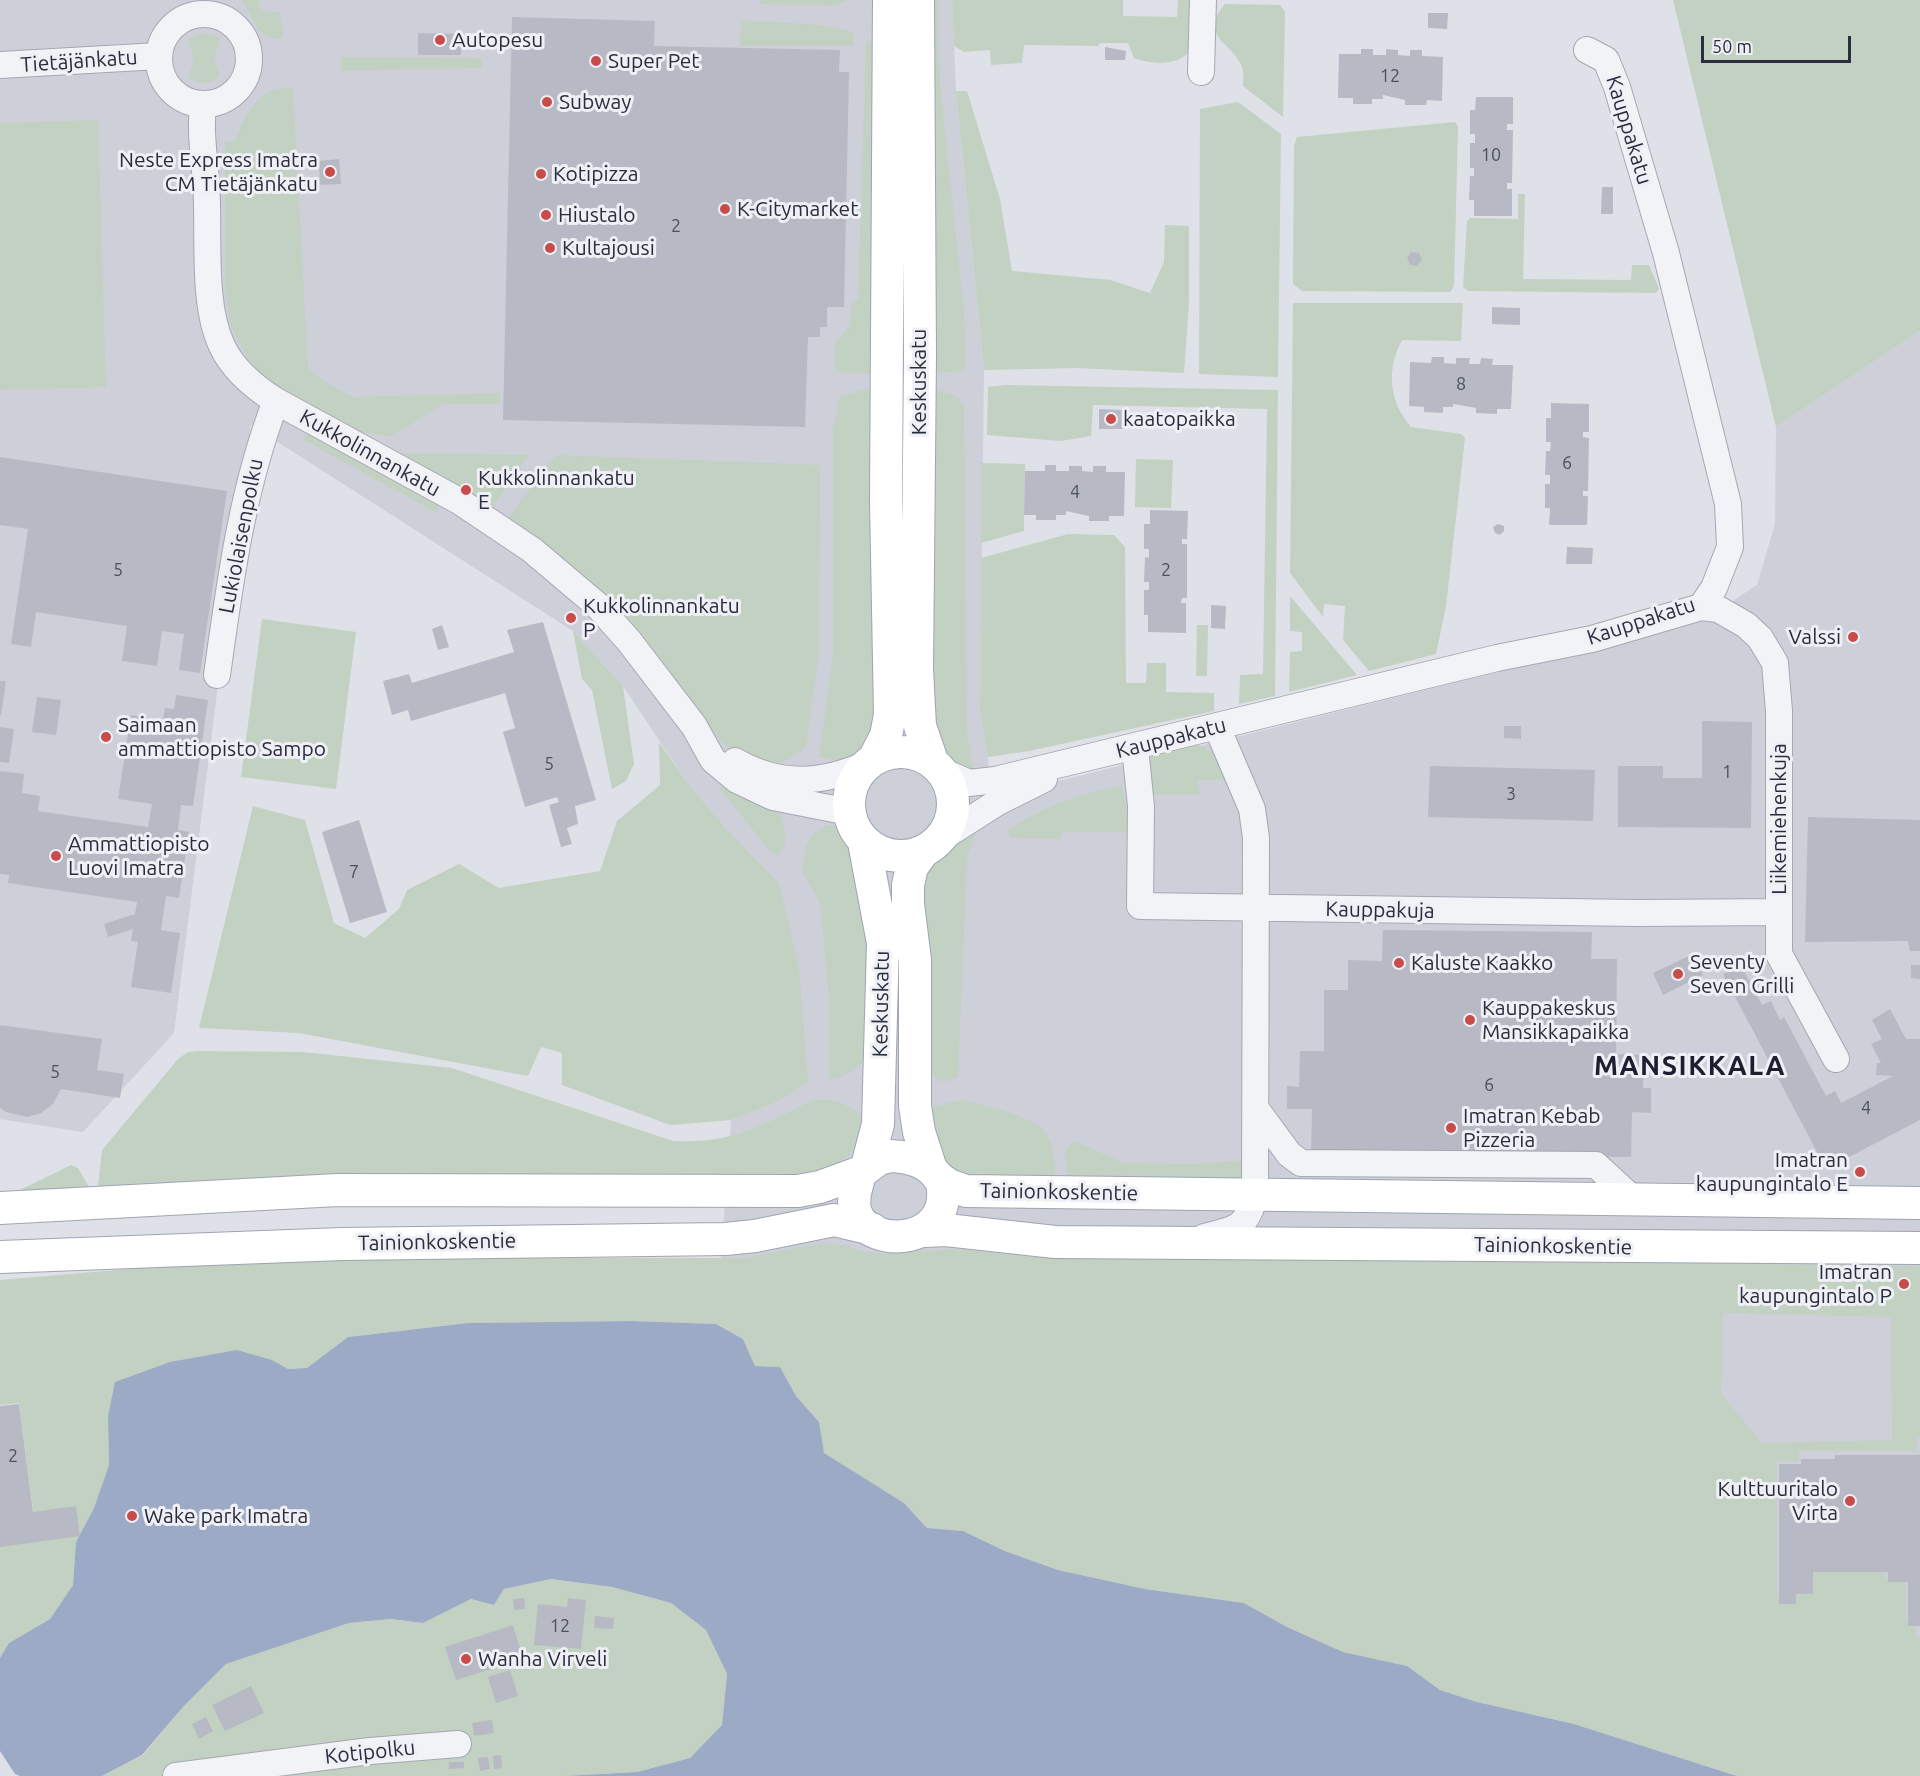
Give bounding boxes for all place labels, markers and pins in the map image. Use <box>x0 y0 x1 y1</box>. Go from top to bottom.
place label: Autopesu <box>452 27 543 53</box>
marker: Autopesu <box>433 33 447 47</box>
place label: Super Pet <box>608 48 700 74</box>
marker: Super Pet <box>589 54 603 68</box>
place label: Subway <box>559 89 631 115</box>
marker: Subway <box>540 95 554 109</box>
place label: Neste Express Imatra CM Tietäjänkatu <box>119 147 318 197</box>
place label: Kotipizza <box>553 161 639 187</box>
marker: Neste Express Imatra CM Tietäjänkatu <box>323 165 337 179</box>
marker: Kotipizza <box>534 167 548 181</box>
place label: K-Citymarket <box>737 196 858 222</box>
place label: Hiustalo <box>558 202 636 228</box>
marker: K-Citymarket <box>718 202 732 216</box>
marker: Hiustalo <box>539 208 553 222</box>
place label: Kultajousi <box>562 235 655 261</box>
marker: Kultajousi <box>543 241 557 255</box>
place label: kaatopaikka <box>1123 406 1236 432</box>
marker: kaatopaikka <box>1104 412 1118 426</box>
place label: Kukkolinnankatu E <box>478 465 635 515</box>
marker: Kukkolinnankatu E <box>459 483 473 497</box>
place label: Kukkolinnankatu P <box>583 593 740 643</box>
marker: Kukkolinnankatu P <box>564 611 578 625</box>
place label: Valssi <box>1788 624 1841 650</box>
marker: Valssi <box>1846 630 1860 644</box>
place label: Saimaan ammattiopisto Sampo <box>118 712 326 762</box>
marker: Saimaan ammattiopisto Sampo <box>99 730 113 744</box>
place label: Ammattiopisto Luovi Imatra <box>68 831 210 881</box>
marker: Ammattiopisto Luovi Imatra <box>49 849 63 863</box>
place label: Seventy Seven Grilli <box>1690 949 1794 999</box>
place label: Kaluste Kaakko <box>1411 950 1553 976</box>
marker: Kaluste Kaakko <box>1392 956 1406 970</box>
marker: Seventy Seven Grilli <box>1671 967 1685 981</box>
place label: Kauppakeskus Mansikkapaikka <box>1482 995 1629 1045</box>
marker: Kauppakeskus Mansikkapaikka <box>1463 1013 1477 1027</box>
place label: Imatran Kebab Pizzeria <box>1463 1103 1601 1153</box>
marker: Imatran Kebab Pizzeria <box>1444 1121 1458 1135</box>
place label: Imatran kaupungintalo E <box>1696 1147 1848 1197</box>
marker: Imatran kaupungintalo E <box>1853 1165 1867 1179</box>
place label: Imatran kaupungintalo P <box>1739 1259 1892 1309</box>
marker: Imatran kaupungintalo P <box>1897 1277 1911 1291</box>
place label: Kulttuuritalo Virta <box>1717 1476 1838 1526</box>
marker: Kulttuuritalo Virta <box>1843 1494 1857 1508</box>
place label: Wake park Imatra <box>144 1503 308 1529</box>
marker: Wake park Imatra <box>125 1509 139 1523</box>
place label: Wanha Virveli <box>478 1646 607 1672</box>
marker: Wanha Virveli <box>459 1652 473 1666</box>

